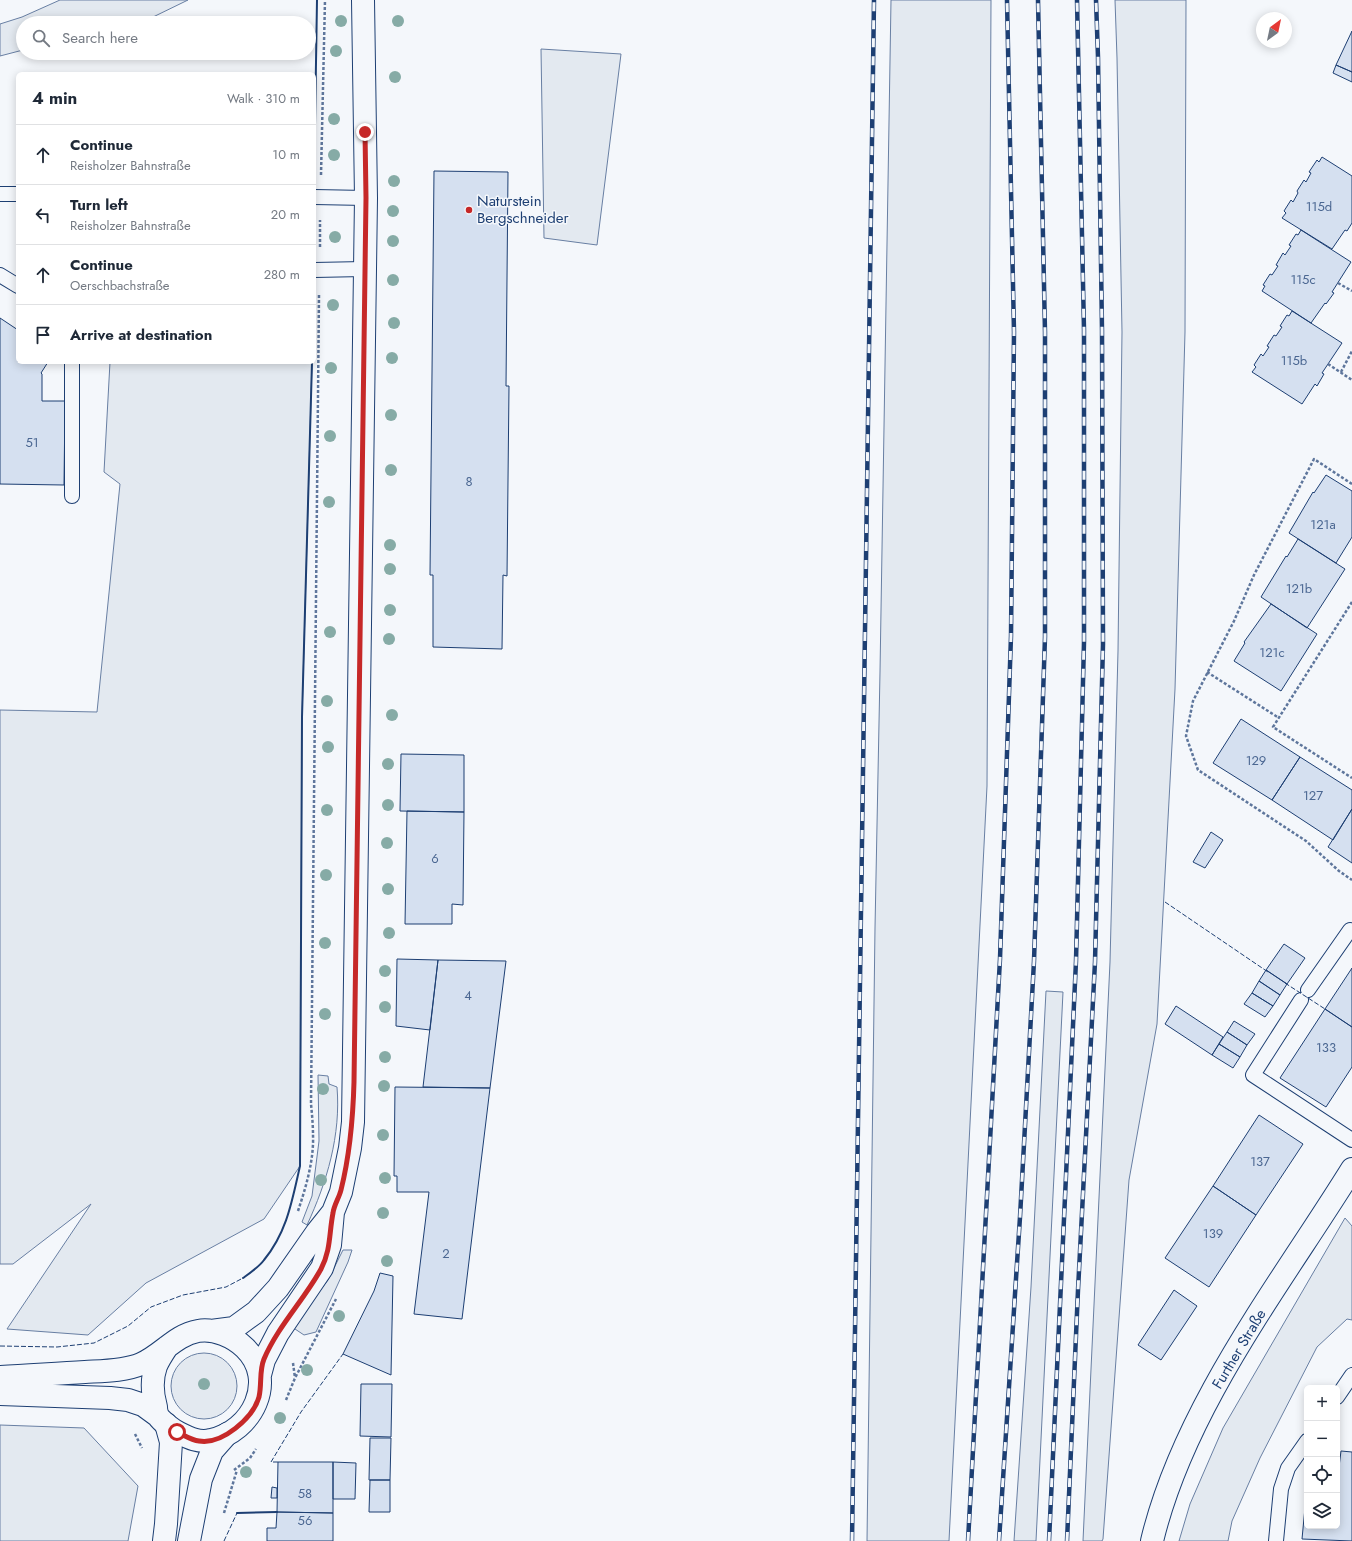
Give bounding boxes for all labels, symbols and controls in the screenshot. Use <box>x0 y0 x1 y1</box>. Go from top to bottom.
north arrow <box>1256 12 1292 48</box>
search box <box>16 16 316 60</box>
icon: search <box>30 27 52 49</box>
text: Search here <box>62 27 138 49</box>
text: 4 min <box>32 86 77 110</box>
text: Walk · 310 m <box>227 89 300 108</box>
route end <box>356 123 374 141</box>
text: Continue <box>70 134 133 156</box>
icon: ahead <box>32 144 54 166</box>
text: 10 m <box>272 145 300 164</box>
text: Reisholzer Bahnstraße <box>70 156 191 175</box>
place label: Naturstein Bergschneider <box>477 190 569 229</box>
text: Turn left <box>70 194 128 216</box>
house number: 115d <box>1306 197 1332 216</box>
icon: left <box>32 204 54 226</box>
text: 20 m <box>271 205 300 224</box>
marker: Naturstein Bergschneider <box>464 205 474 215</box>
text: Reisholzer Bahnstraße <box>70 216 191 235</box>
text: Continue <box>70 254 133 276</box>
icon: ahead <box>32 264 54 286</box>
text: 280 m <box>264 265 300 284</box>
house number: 115c <box>1290 270 1316 289</box>
text: Oerschbachstraße <box>70 276 170 295</box>
icon: arrive <box>32 324 54 346</box>
text: Arrive at destination <box>70 324 212 346</box>
house number: 115b <box>1281 351 1307 370</box>
house number: 51 <box>25 433 39 452</box>
house number: 8 <box>465 472 473 491</box>
house number: 121a <box>1310 515 1336 534</box>
house number: 121b <box>1286 579 1312 598</box>
house number: 121c <box>1259 643 1285 662</box>
house number: 129 <box>1246 751 1266 770</box>
house number: 127 <box>1303 786 1323 805</box>
house number: 6 <box>431 849 439 868</box>
house number: 4 <box>464 986 472 1005</box>
house number: 133 <box>1316 1038 1336 1057</box>
house number: 137 <box>1250 1152 1270 1171</box>
house number: 139 <box>1203 1224 1223 1243</box>
house number: 2 <box>442 1244 450 1263</box>
street label: Further Straße <box>1207 1305 1272 1393</box>
map controls <box>1304 1385 1340 1529</box>
button: + <box>1304 1385 1340 1421</box>
button: − <box>1304 1421 1340 1457</box>
route start <box>168 1423 186 1441</box>
button: locate <box>1304 1457 1340 1493</box>
house number: 58 <box>298 1484 312 1503</box>
button: layers <box>1304 1493 1340 1529</box>
house number: 56 <box>298 1511 312 1530</box>

